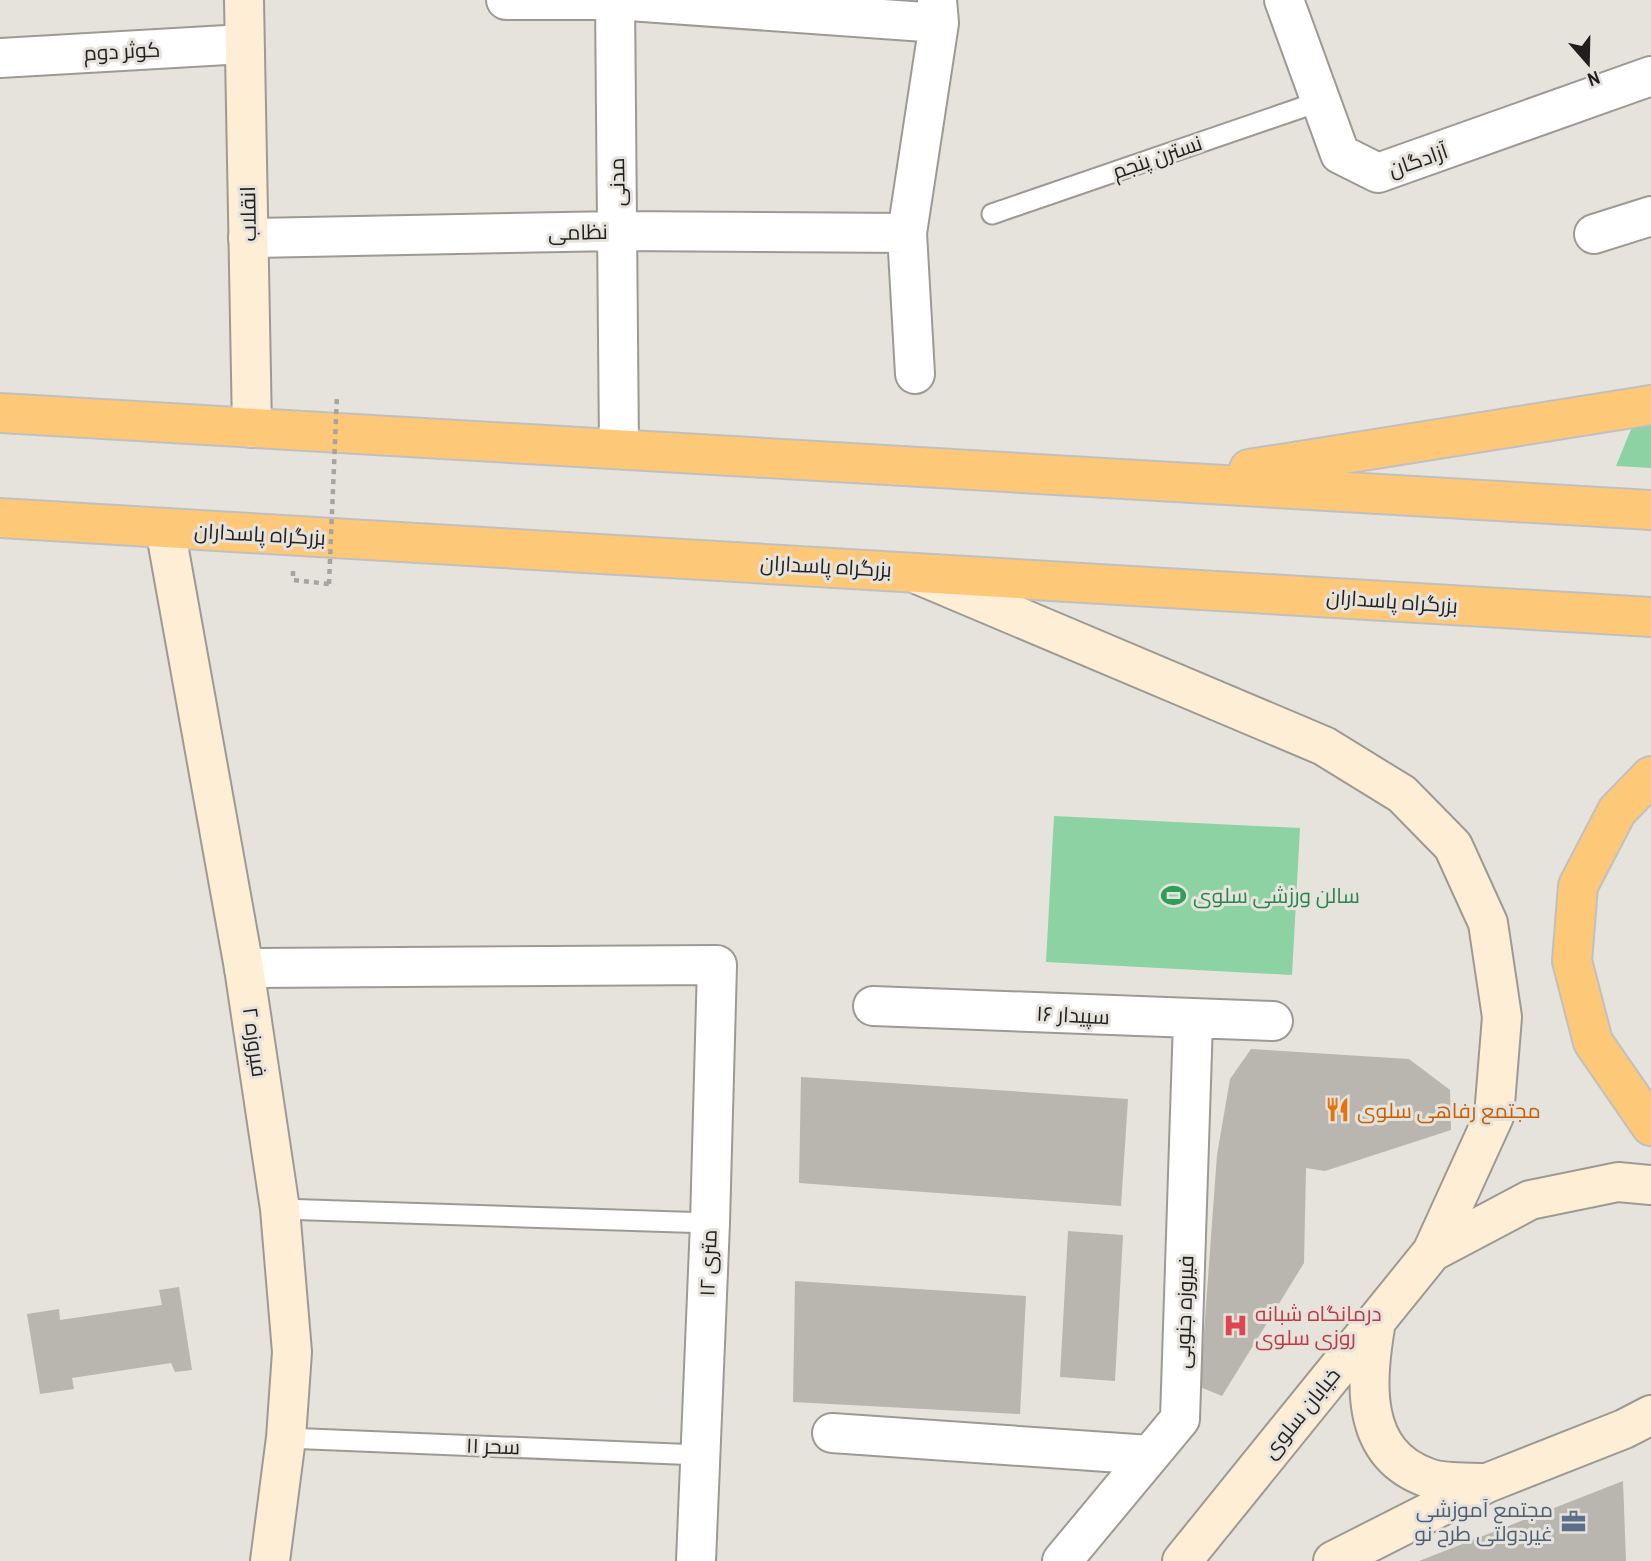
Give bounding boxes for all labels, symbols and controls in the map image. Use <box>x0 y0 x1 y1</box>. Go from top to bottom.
north arrow <box>1553 28 1623 98</box>
street label: کوثر دوم <box>83 35 161 67</box>
text: N <box>1584 65 1604 93</box>
street label: نسترن پنجم <box>1108 128 1206 186</box>
street label: آزادگان <box>1384 136 1452 184</box>
street label: مدنی <box>602 157 632 207</box>
street label: انقلاب <box>233 186 263 242</box>
street label: نظامی <box>548 217 608 247</box>
street label: بزرگراه پاسداران <box>193 516 327 552</box>
street label: بزرگراه پاسداران <box>759 548 893 584</box>
street label: بزرگراه پاسداران <box>1325 582 1459 620</box>
sports icon: سالن ورزشی سلوی <box>1159 881 1187 909</box>
place label: سالن ورزشی سلوی <box>1193 881 1360 910</box>
street label: سپیدار ۱۶ <box>1036 999 1110 1031</box>
street label: فیروزه ٢ <box>236 1005 274 1079</box>
restaurant icon: مجتمع رفاهی سلوی <box>1323 1096 1351 1124</box>
place label: مجتمع رفاهی سلوی <box>1357 1096 1541 1125</box>
street label: ۱۲ متری <box>692 1229 724 1297</box>
street label: فیروزه جنوبی <box>1168 1255 1200 1369</box>
place label: درمانگاه شبانه روزی سلوی <box>1255 1299 1382 1352</box>
hospital icon: درمانگاه شبانه روزی سلوی <box>1221 1311 1249 1339</box>
street label: خیابان سلوی <box>1255 1361 1347 1465</box>
street label: سحر ۱۱ <box>465 1431 521 1461</box>
place label: مجتمع آموزشی غیردولتی طرح نو <box>1415 1495 1553 1548</box>
office icon: مجتمع آموزشی غیردولتی طرح نو <box>1559 1507 1587 1535</box>

